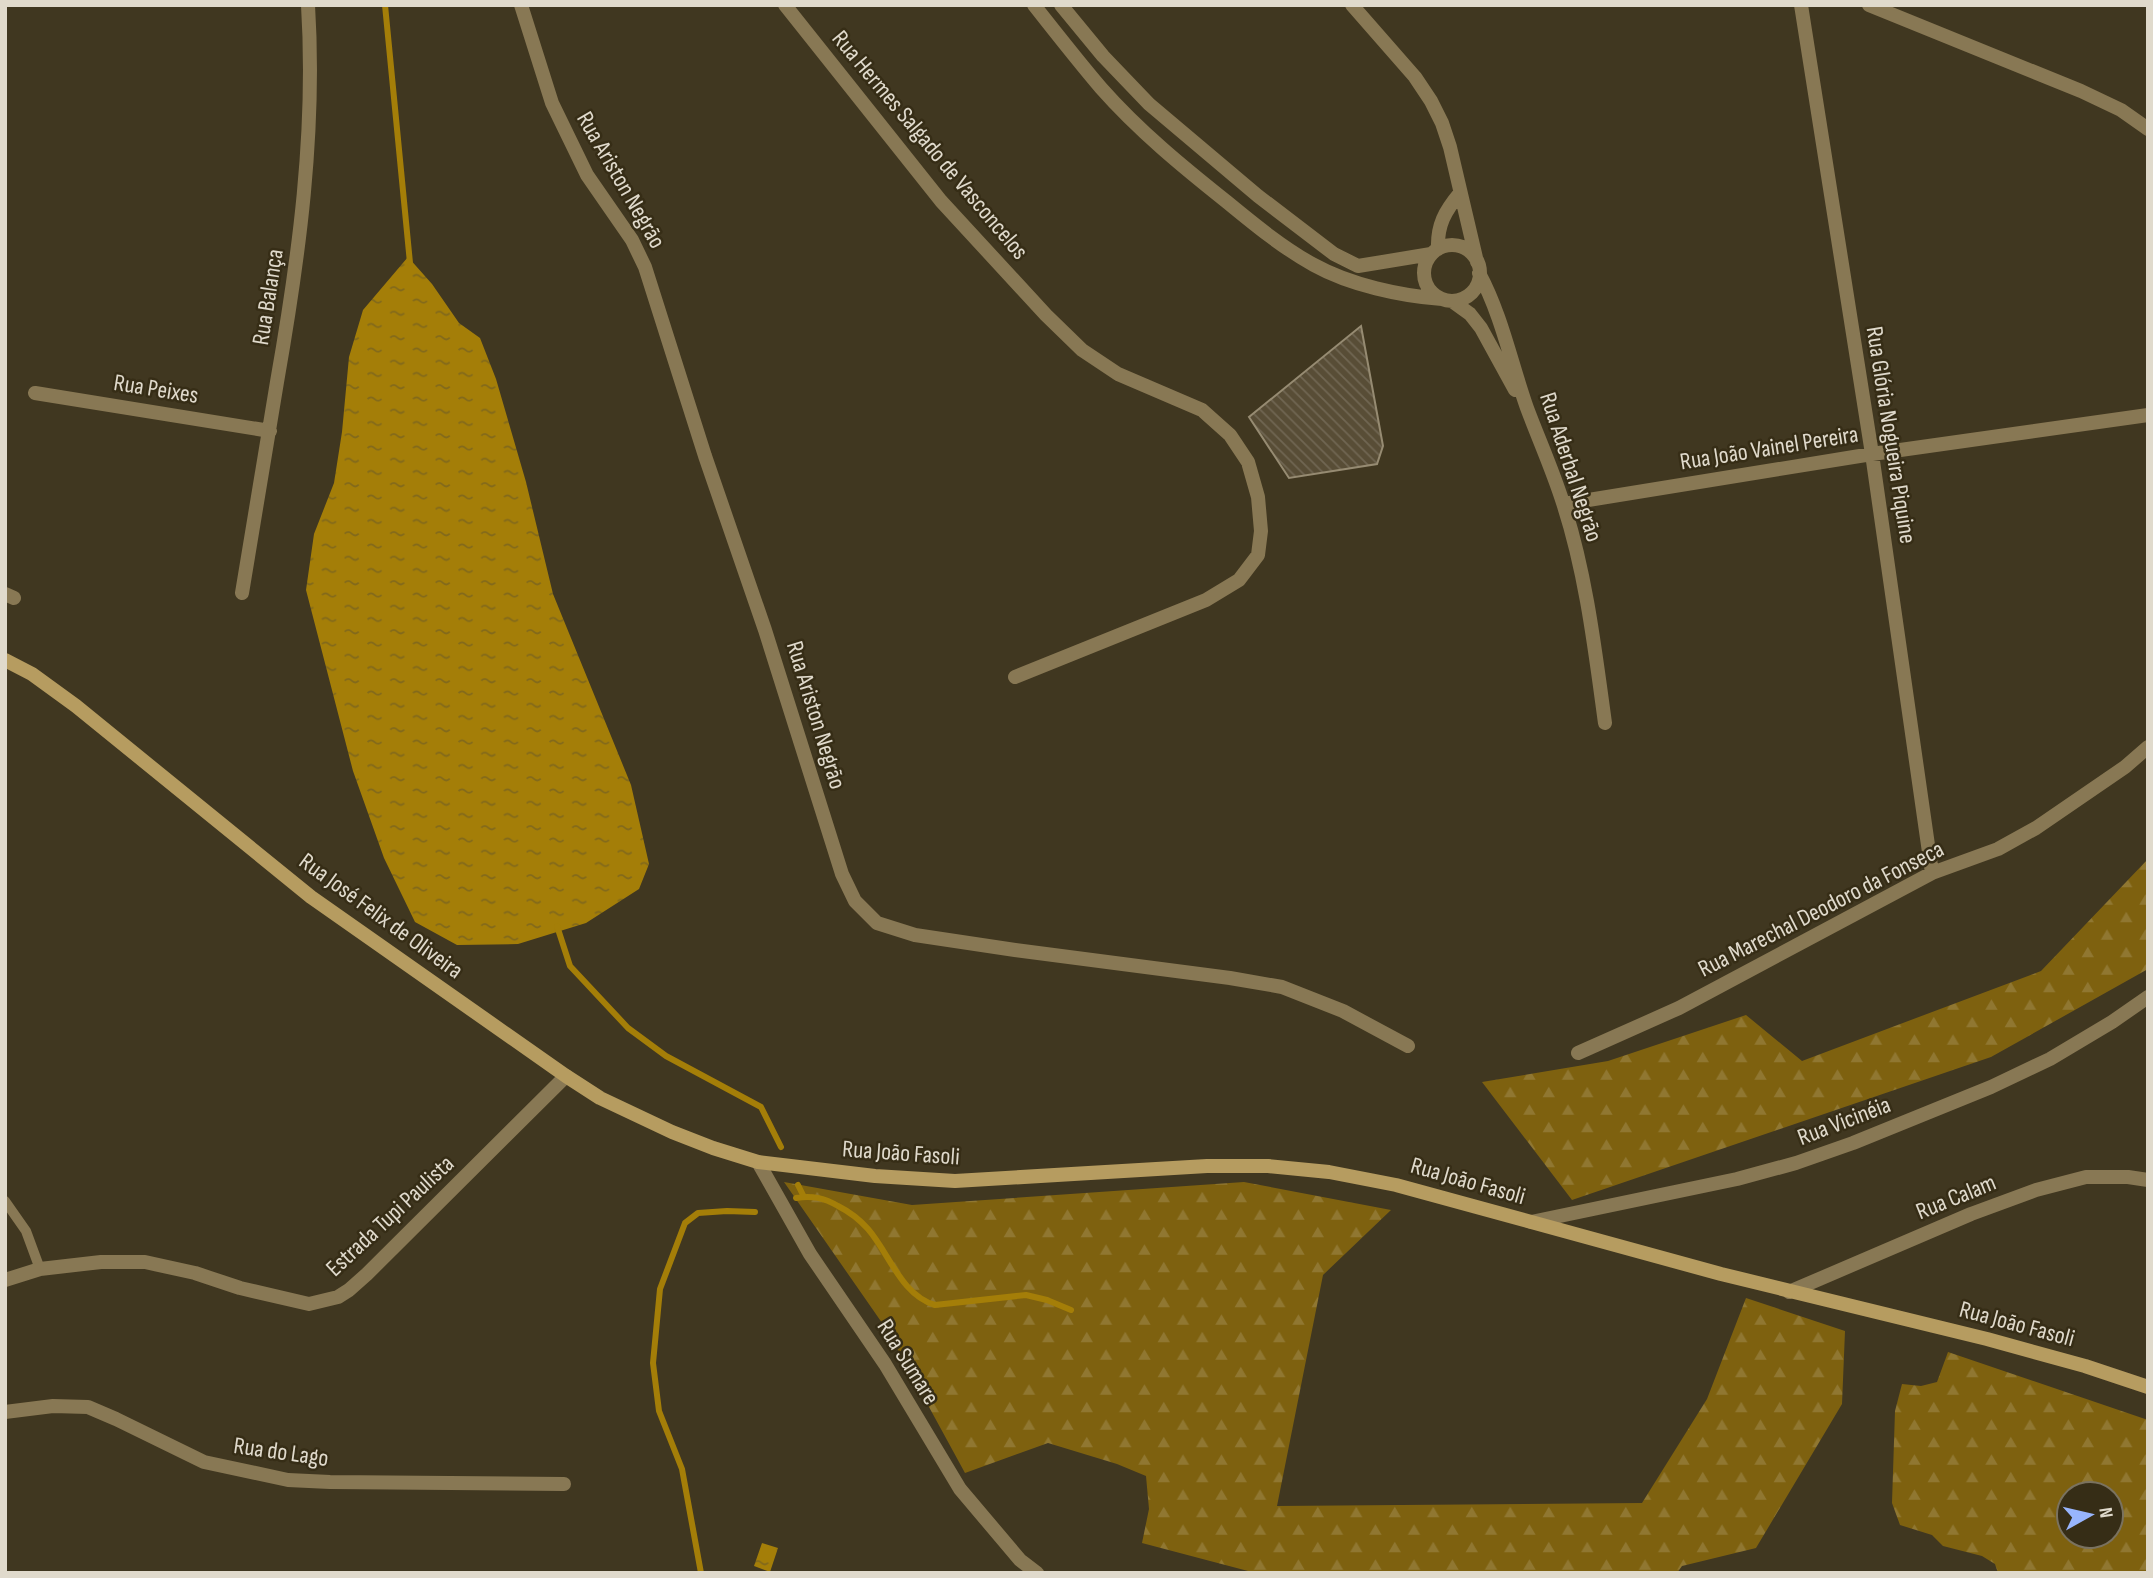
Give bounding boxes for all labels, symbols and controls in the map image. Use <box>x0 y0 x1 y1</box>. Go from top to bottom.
street label: Rua Hermes Salgado de Vasconcelos <box>826 25 1034 265</box>
street label: Rua Ariston Negrão <box>570 106 672 254</box>
street label: Rua Balança <box>246 247 290 347</box>
street label: Rua Glória Nogueira Piquine <box>1860 324 1922 546</box>
street label: Rua Peixes <box>112 368 200 410</box>
street label: Rua Aderbal Negrão <box>1533 389 1609 545</box>
street label: Rua João Vainel Pereira <box>1678 420 1860 476</box>
street label: Rua Ariston Negrão <box>780 637 852 793</box>
street label: Rua Marechal Deodoro da Fonseca <box>1693 834 1949 984</box>
street label: Rua José Felix de Oliveira <box>293 847 469 985</box>
street label: Rua Vicinéia <box>1793 1090 1895 1152</box>
street label: Rua João Fasoli <box>841 1134 961 1172</box>
street label: Estrada Tupi Paulista <box>320 1149 460 1283</box>
street label: Rua João Fasoli <box>1407 1151 1529 1211</box>
street label: Rua Calam <box>1912 1168 2000 1226</box>
street label: Rua João Fasoli <box>1956 1295 2078 1353</box>
street label: Rua Sumare <box>870 1314 946 1410</box>
street label: Rua do Lago <box>232 1431 330 1473</box>
north arrow <box>2055 1480 2125 1550</box>
text: N <box>2093 1506 2117 1519</box>

